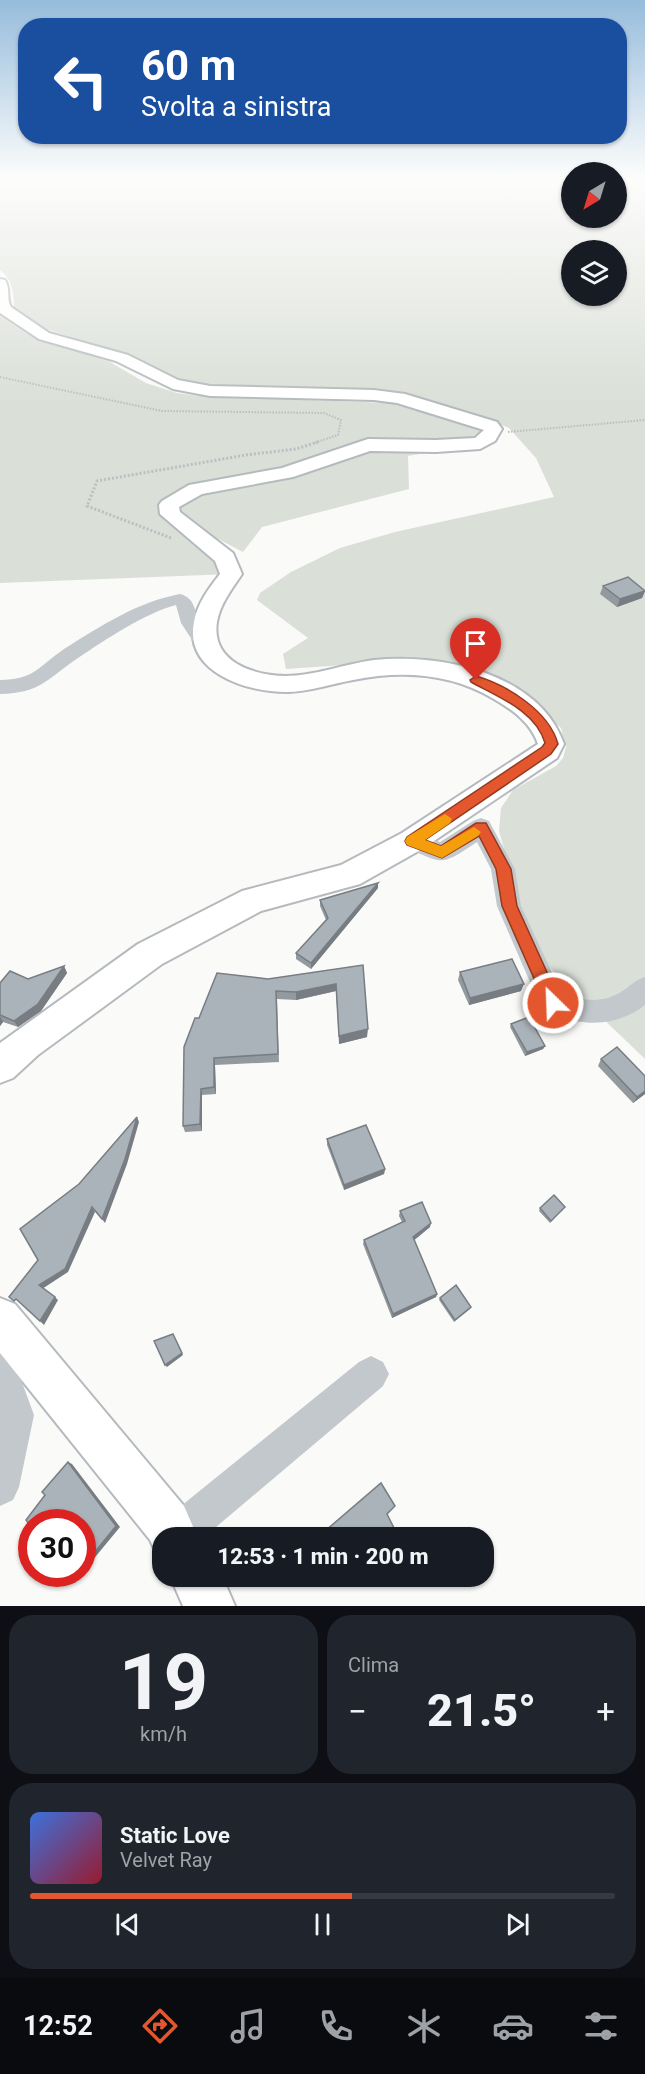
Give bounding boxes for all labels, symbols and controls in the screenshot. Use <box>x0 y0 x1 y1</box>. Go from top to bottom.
text: 60 m <box>141 41 236 90</box>
icon: left <box>42 42 120 120</box>
text: Svolta a sinistra <box>141 91 332 123</box>
north arrow <box>561 162 627 228</box>
map controls <box>561 162 627 306</box>
button: layers <box>561 240 627 306</box>
pin <box>450 618 501 680</box>
icon: arrive <box>459 627 492 660</box>
position arrow <box>521 971 585 1035</box>
speed limit sign: 30 <box>18 1509 96 1587</box>
text: 12:53 · 1 min · 200 m <box>218 1544 428 1569</box>
text: 19 <box>119 1637 208 1728</box>
text: Clima <box>348 1653 399 1677</box>
text: 21.5° <box>427 1684 536 1737</box>
text: − <box>348 1692 367 1731</box>
text: + <box>596 1692 615 1731</box>
text: km/h <box>140 1722 187 1746</box>
text: Static Love <box>120 1823 230 1848</box>
text: Velvet Ray <box>120 1848 212 1872</box>
icon: previous <box>111 1908 144 1941</box>
icon: pause <box>306 1908 339 1941</box>
icon: next <box>501 1908 534 1941</box>
icon: directions <box>139 2005 181 2047</box>
icon: music <box>227 2005 269 2047</box>
icon: phone <box>315 2005 357 2047</box>
icon: climate <box>403 2005 445 2047</box>
icon: car <box>492 2005 534 2047</box>
icon: filters <box>580 2005 622 2047</box>
text: 12:52 <box>23 2010 93 2042</box>

